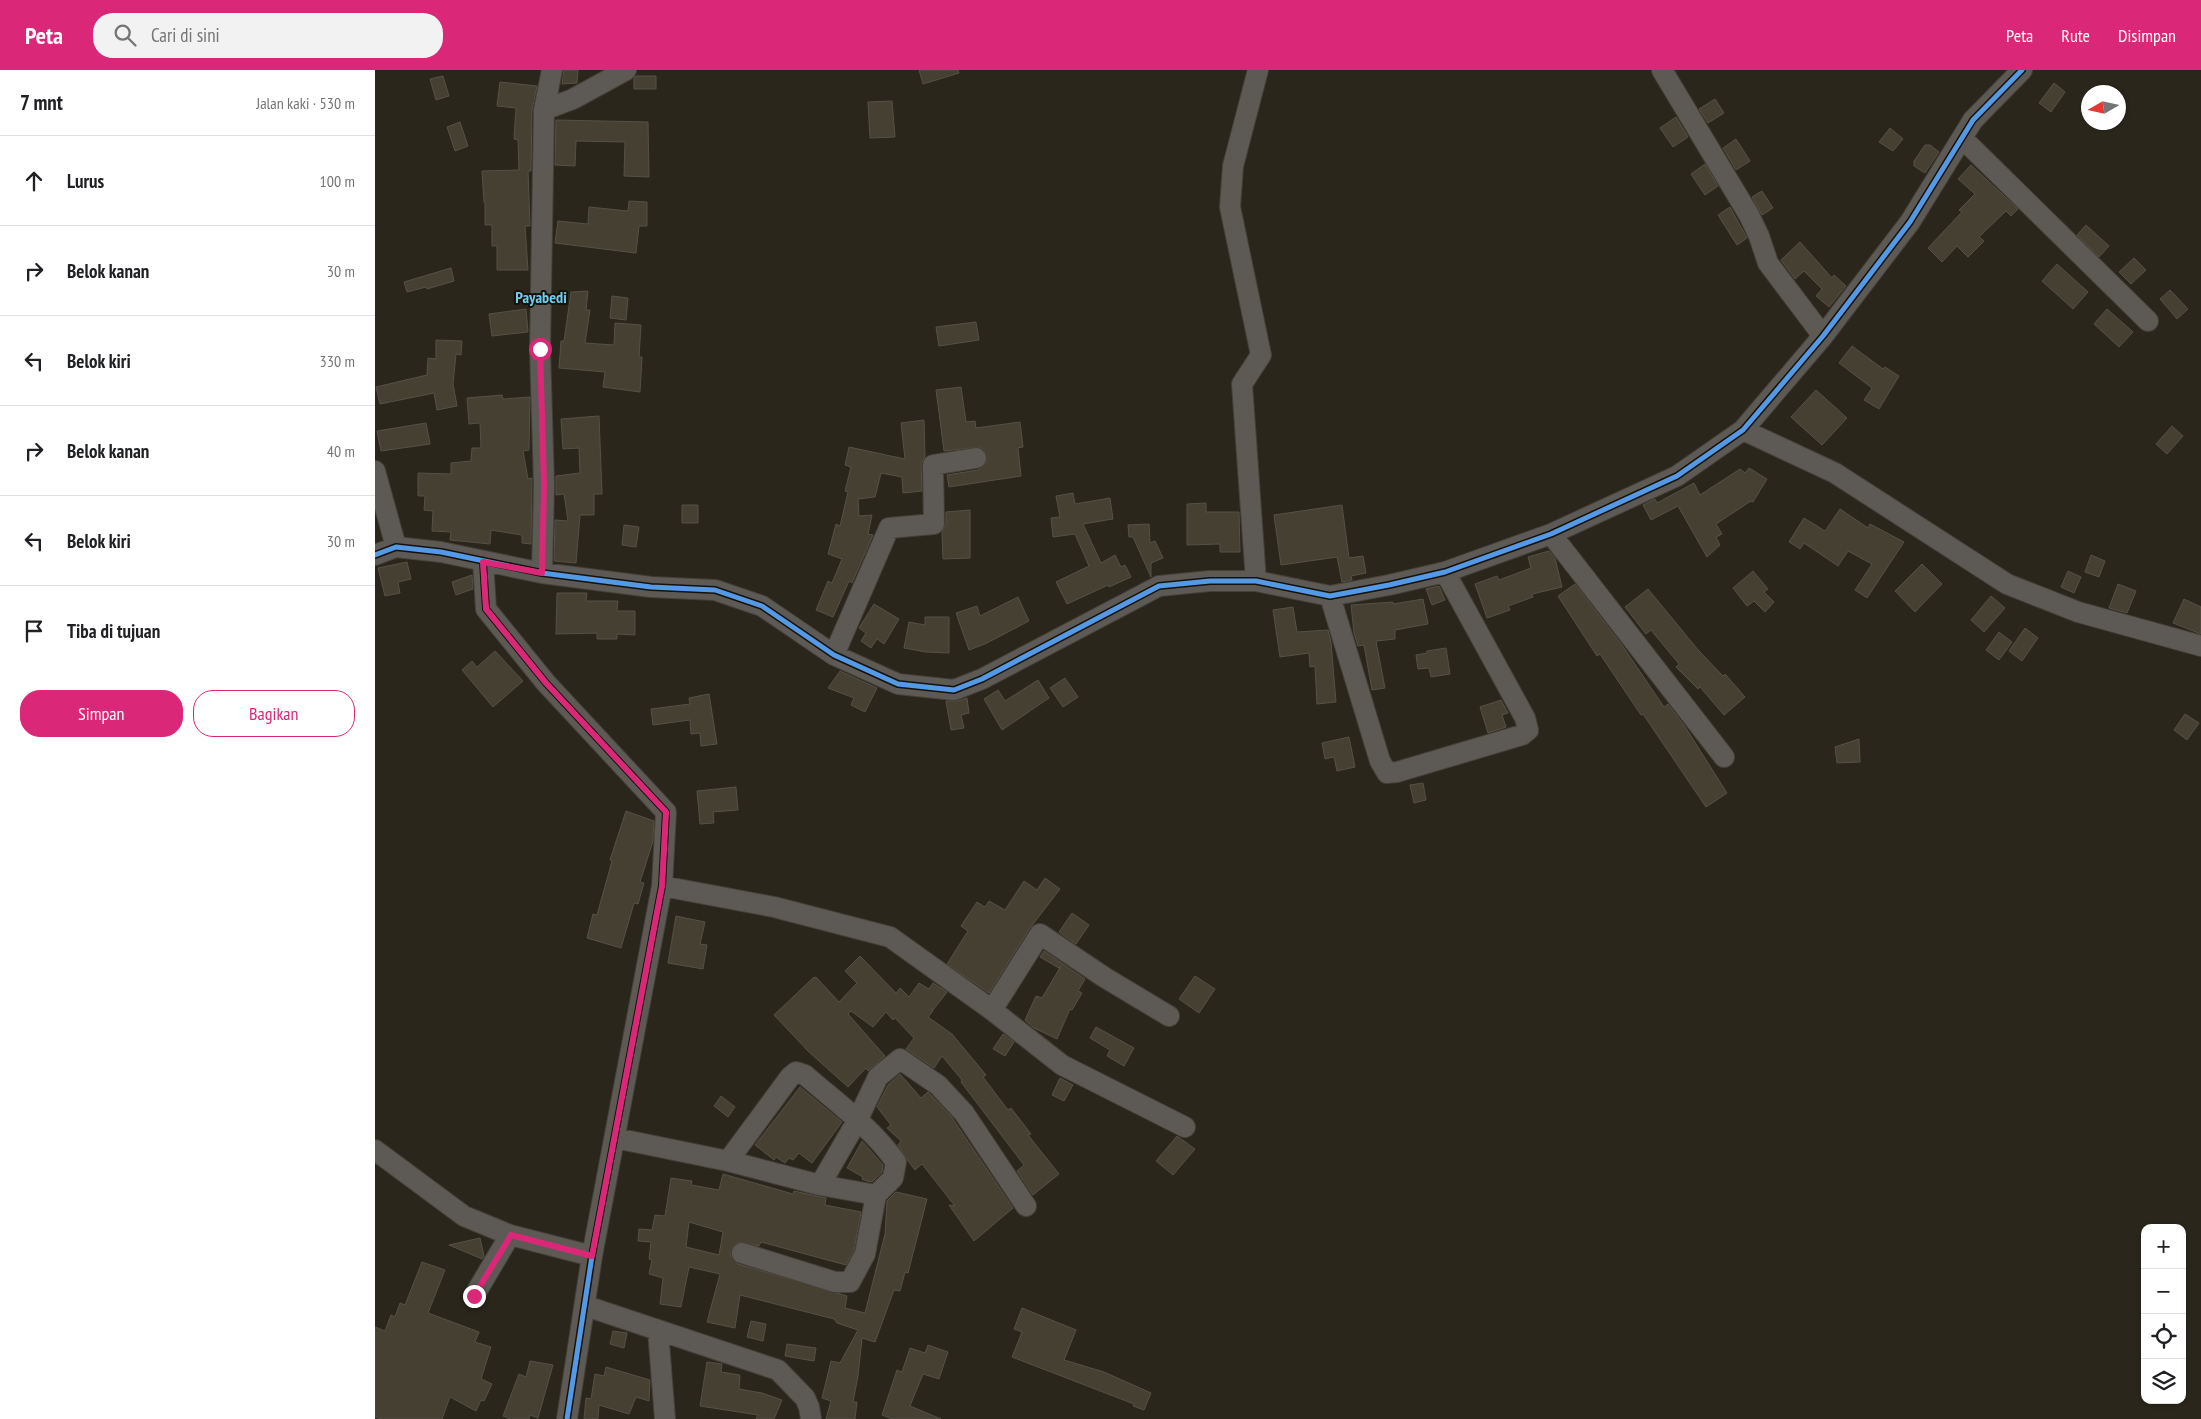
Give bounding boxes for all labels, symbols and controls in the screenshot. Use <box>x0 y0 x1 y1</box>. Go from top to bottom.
search box <box>93 13 443 58</box>
text: Peta <box>25 20 63 51</box>
icon: search <box>111 21 139 49</box>
text: Cari di sini <box>151 23 220 47</box>
text: Peta <box>2006 24 2033 47</box>
text: Rute <box>2061 24 2090 47</box>
text: Disimpan <box>2118 24 2176 47</box>
north arrow <box>2081 85 2126 130</box>
text: 7 mnt <box>20 89 63 116</box>
text: Jalan kaki · 530 m <box>256 93 355 113</box>
icon: ahead <box>20 167 48 195</box>
text: Lurus <box>67 169 104 193</box>
text: 100 m <box>320 171 355 191</box>
icon: right <box>20 257 48 285</box>
text: Belok kanan <box>67 259 149 283</box>
text: 30 m <box>327 261 355 281</box>
district label: Payabedi <box>515 287 567 307</box>
route start <box>529 338 552 361</box>
icon: left <box>20 347 48 375</box>
text: Belok kiri <box>67 349 131 373</box>
text: 330 m <box>320 351 355 371</box>
icon: right <box>20 437 48 465</box>
text: Belok kanan <box>67 439 149 463</box>
text: 40 m <box>327 441 355 461</box>
icon: left <box>20 527 48 555</box>
text: Belok kiri <box>67 529 131 553</box>
text: 30 m <box>327 531 355 551</box>
icon: arrive <box>20 617 48 645</box>
text: Tiba di tujuan <box>67 619 160 643</box>
button: Simpan <box>20 690 183 737</box>
button: Bagikan <box>193 690 355 737</box>
map controls <box>2141 1224 2186 1404</box>
button: + <box>2141 1224 2186 1269</box>
button: − <box>2141 1269 2186 1314</box>
route end <box>463 1285 486 1308</box>
button: locate <box>2141 1314 2186 1359</box>
button: layers <box>2141 1359 2186 1404</box>

